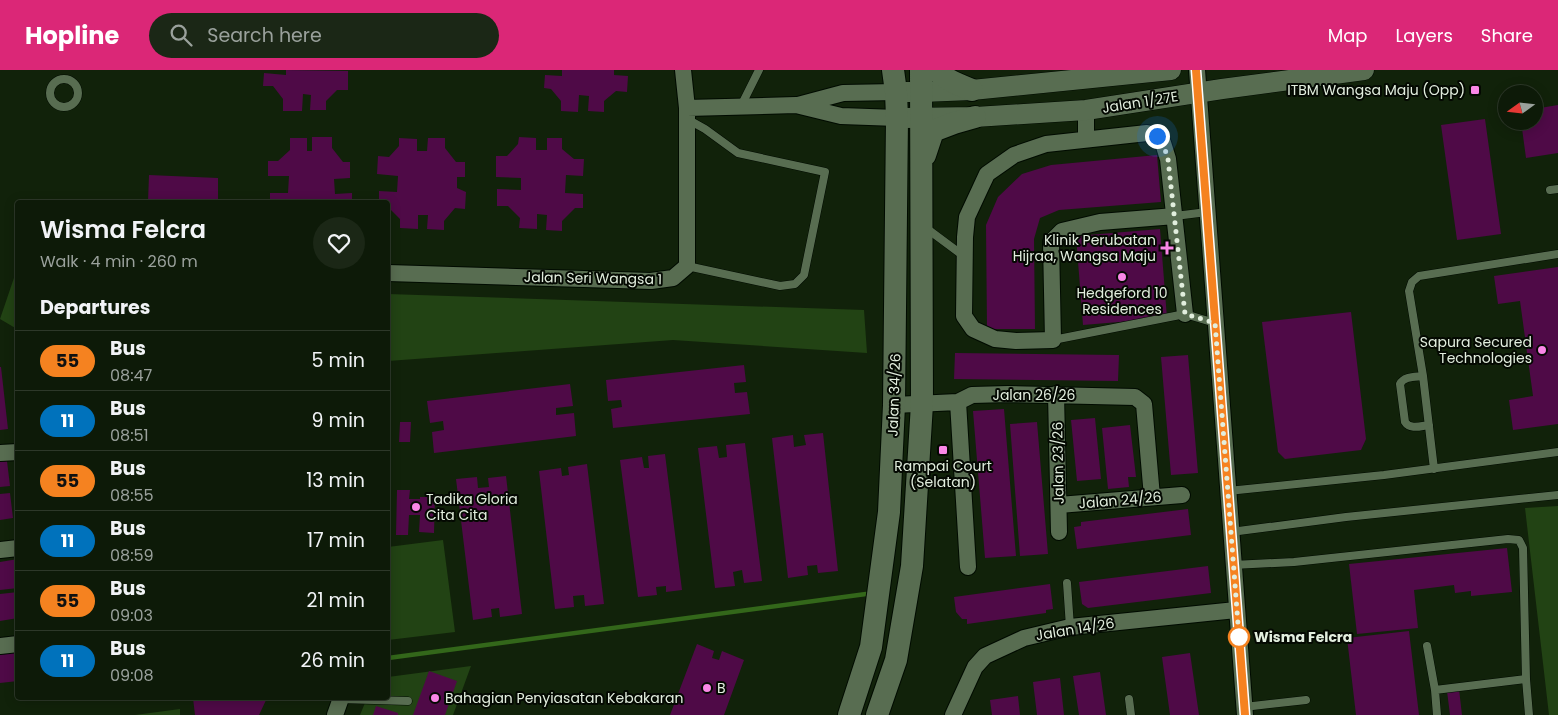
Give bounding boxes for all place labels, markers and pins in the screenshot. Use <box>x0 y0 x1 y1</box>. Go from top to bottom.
place label: ITBM Wangsa Maju (Opp) <box>1287 80 1465 100</box>
marker: ITBM Wangsa Maju (Opp) <box>1469 84 1481 96</box>
place label: Klinik Perubatan Hijraa, Wangsa Maju <box>1013 230 1156 266</box>
marker: Klinik Perubatan Hijraa, Wangsa Maju <box>1160 241 1174 255</box>
marker: Hedgeford 10 Residences <box>1116 271 1128 283</box>
place label: Hedgeford 10 Residences <box>1076 283 1168 319</box>
place label: Sapura Secured Technologies <box>1420 332 1532 368</box>
marker: Sapura Secured Technologies <box>1536 344 1548 356</box>
marker: Rampai Court (Selatan) <box>937 444 949 456</box>
place label: Rampai Court (Selatan) <box>894 456 992 492</box>
place label: Tadika Gloria Cita Cita <box>426 489 518 525</box>
marker: Tadika Gloria Cita Cita <box>410 501 422 513</box>
marker: Wisma Felcra <box>1228 626 1250 648</box>
place label: Wisma Felcra <box>1254 627 1352 647</box>
place label: B <box>717 678 726 698</box>
marker: B <box>701 682 713 694</box>
place label: Bahagian Penyiasatan Kebakaran <box>445 688 683 708</box>
marker: Bahagian Penyiasatan Kebakaran <box>429 692 441 704</box>

